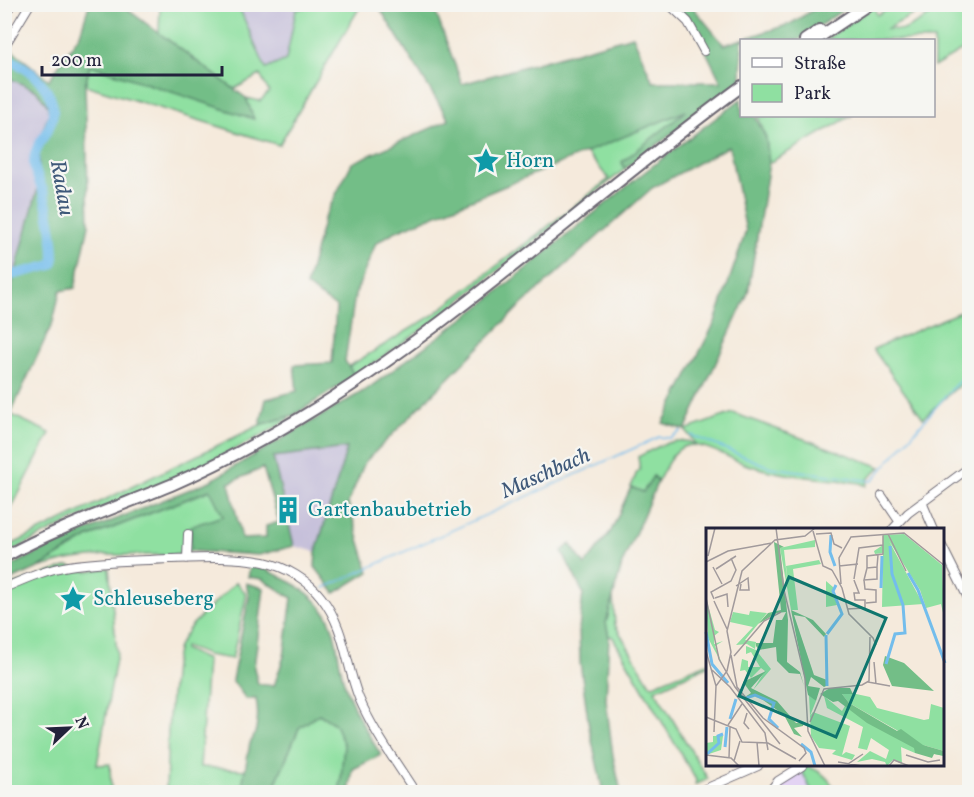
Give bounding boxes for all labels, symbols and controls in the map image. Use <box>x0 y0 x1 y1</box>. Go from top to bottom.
scale bar <box>42 39 222 77</box>
legend <box>740 39 935 117</box>
text: 200 m <box>51 49 102 74</box>
text: Straße <box>794 52 846 77</box>
text: Park <box>794 82 831 107</box>
place icon: Horn <box>471 146 501 176</box>
place label: Horn <box>506 147 554 176</box>
water label: Radau <box>41 158 81 218</box>
water label: Maschbach <box>495 441 596 508</box>
building icon: Gartenbaubetrieb <box>273 495 303 525</box>
place label: Gartenbaubetrieb <box>308 496 471 525</box>
inset map <box>706 528 944 767</box>
place icon: Schleuseberg <box>58 584 88 614</box>
place label: Schleuseberg <box>93 585 214 614</box>
north arrow <box>39 698 99 758</box>
text: N <box>69 713 94 733</box>

